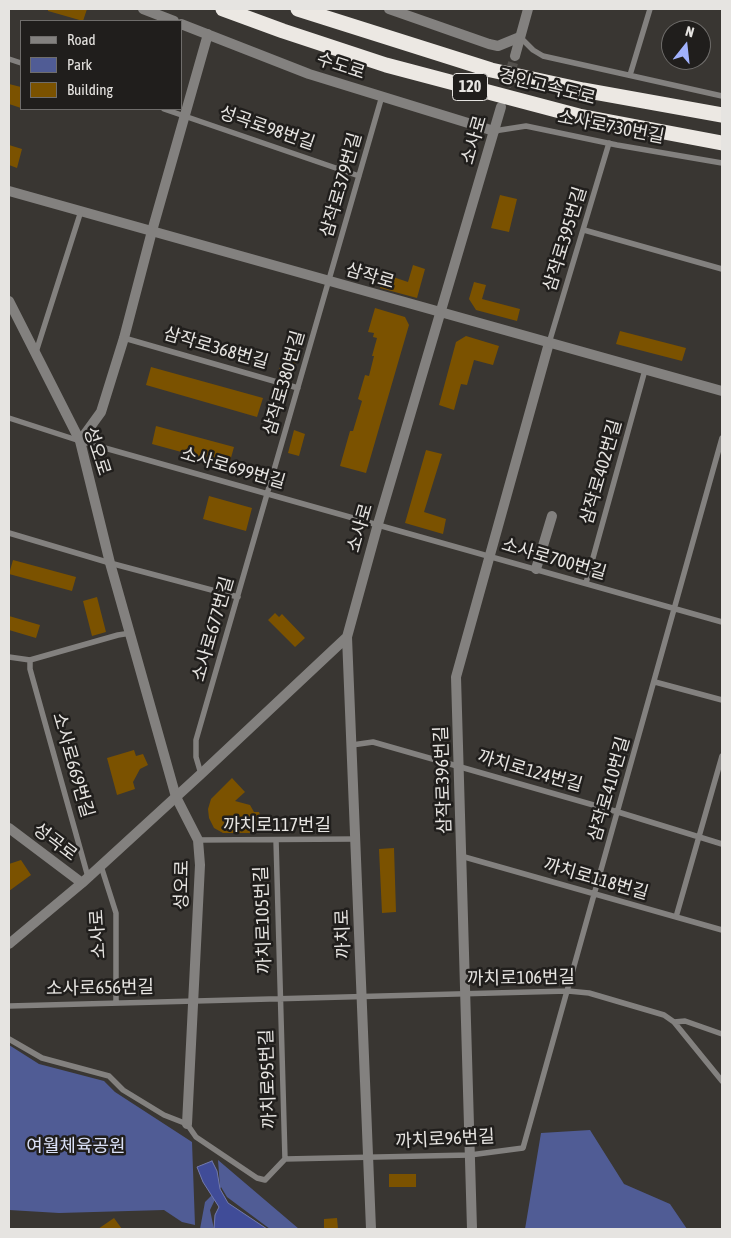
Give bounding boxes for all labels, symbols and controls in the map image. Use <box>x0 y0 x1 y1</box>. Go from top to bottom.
legend <box>20 20 182 110</box>
north arrow <box>661 20 711 70</box>
text: N <box>684 23 696 40</box>
text: Road <box>67 31 96 48</box>
street label: 수도로 <box>314 48 368 84</box>
text: Park <box>67 56 92 73</box>
street label: 경인고속도로 <box>496 65 598 109</box>
road number: 120 <box>452 74 488 100</box>
text: Building <box>67 81 113 98</box>
street label: 성곡로98번길 <box>216 102 318 154</box>
street label: 소사로730번길 <box>556 106 666 148</box>
street label: 소사로 <box>457 113 491 167</box>
street label: 삼작로379번길 <box>316 130 366 240</box>
street label: 삼작로395번길 <box>539 184 591 294</box>
street label: 삼작로 <box>343 259 397 293</box>
street label: 삼작로368번길 <box>161 323 271 373</box>
street label: 삼작로380번길 <box>259 328 309 438</box>
street label: 삼작로402번길 <box>576 417 626 527</box>
street label: 성오로 <box>79 424 115 478</box>
street label: 소사로699번길 <box>178 443 288 493</box>
street label: 소사로 <box>343 501 377 555</box>
street label: 소사로700번길 <box>499 534 609 584</box>
street label: 소사로677번길 <box>188 574 238 684</box>
street label: 소사로669번길 <box>48 710 98 820</box>
street label: 삼작로396번길 <box>430 726 456 834</box>
street label: 삼작로410번길 <box>584 734 634 844</box>
street label: 까치로124번길 <box>475 746 585 796</box>
street label: 까치로117번길 <box>223 814 331 836</box>
street label: 성곡로 <box>29 818 81 866</box>
street label: 까치로118번길 <box>541 854 651 904</box>
street label: 성오로 <box>171 860 193 910</box>
street label: 까치로105번길 <box>250 866 276 974</box>
street label: 소사로 <box>86 909 110 959</box>
street label: 까치로 <box>331 909 355 959</box>
street label: 까치로106번길 <box>467 966 575 990</box>
street label: 소사로656번길 <box>46 976 154 1000</box>
street label: 까치로95번길 <box>255 1029 281 1129</box>
street label: 까치로96번길 <box>395 1126 495 1152</box>
park label: 여월체육공원 <box>26 1135 126 1157</box>

